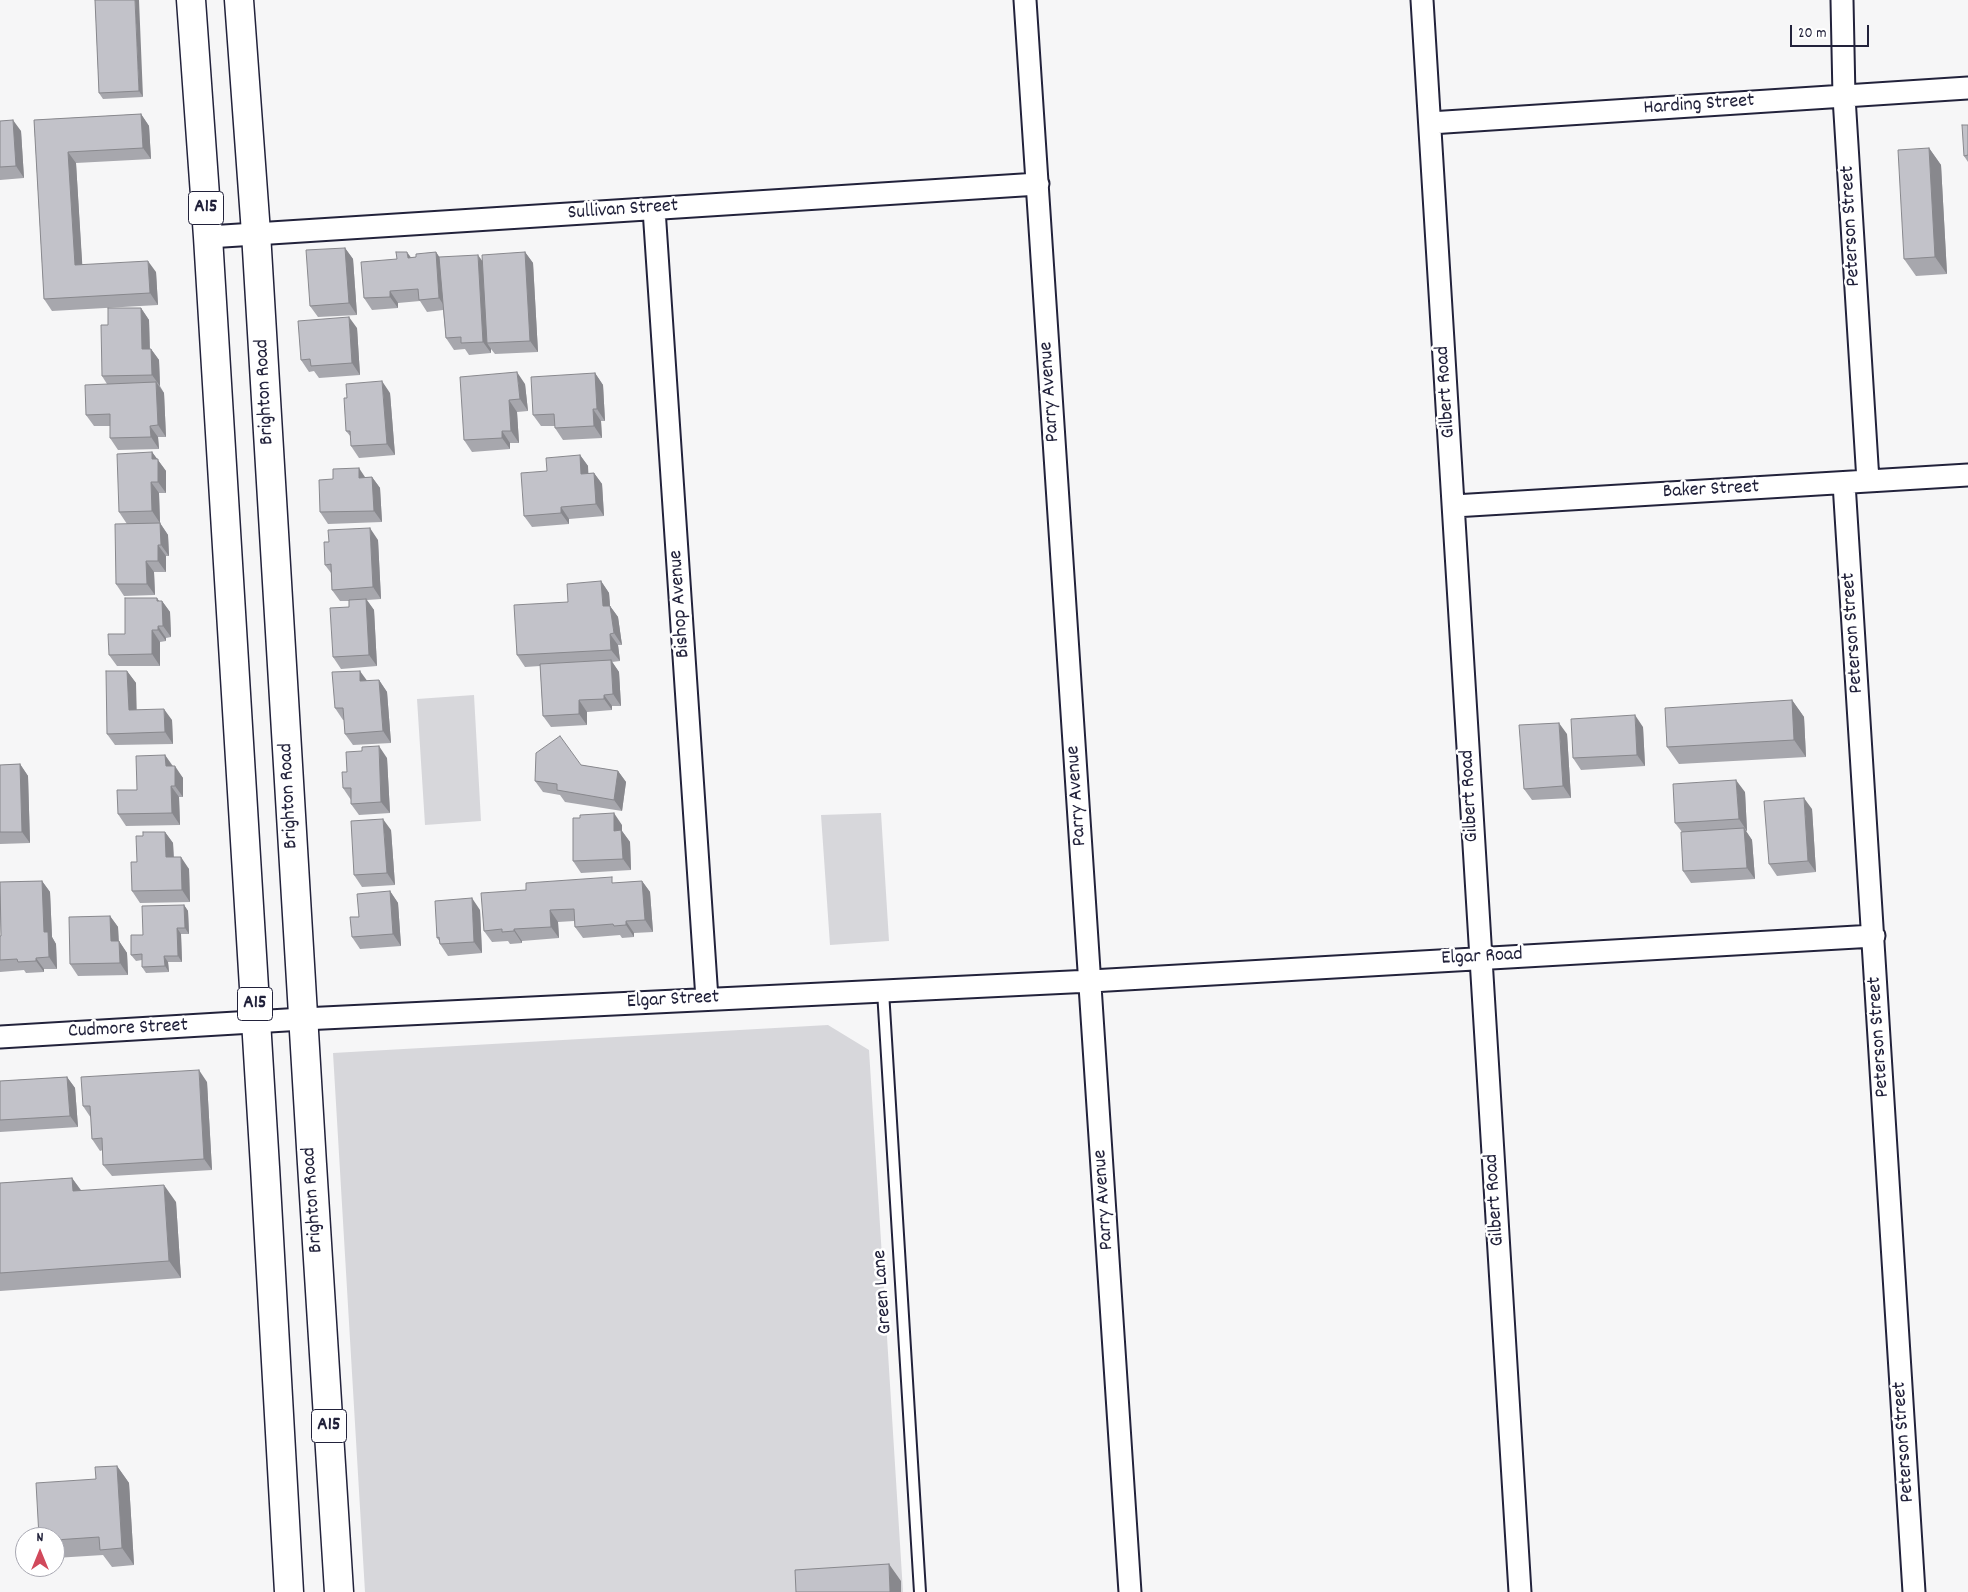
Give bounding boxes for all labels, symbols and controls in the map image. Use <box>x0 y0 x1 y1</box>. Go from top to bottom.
scale bar <box>1793 15 1872 47</box>
text: 20 m <box>1798 23 1826 45</box>
street label: Harding Street <box>1643 90 1755 122</box>
street label: Peterson Street <box>1837 165 1867 287</box>
road number: A15 <box>188 192 224 224</box>
street label: Sullivan Street <box>567 195 679 227</box>
street label: Brighton Road <box>251 338 281 446</box>
street label: Parry Avenue <box>1036 341 1066 443</box>
street label: Gilbert Road <box>1432 345 1462 439</box>
street label: Baker Street <box>1662 476 1760 506</box>
street label: Bishop Avenue <box>665 549 697 659</box>
street label: Peterson Street <box>1838 572 1870 694</box>
street label: Brighton Road <box>275 742 305 850</box>
street label: Parry Avenue <box>1063 745 1093 847</box>
street label: Gilbert Road <box>1457 749 1485 843</box>
street label: Elgar Road <box>1441 944 1523 972</box>
street label: Peterson Street <box>1864 976 1896 1098</box>
street label: Elgar Street <box>626 987 720 1015</box>
road number: A15 <box>238 988 272 1021</box>
street label: Cudmore Street <box>67 1015 189 1045</box>
street label: Brighton Road <box>298 1146 330 1254</box>
street label: Parry Avenue <box>1090 1149 1120 1251</box>
street label: Gilbert Road <box>1481 1153 1511 1247</box>
street label: Green Lane <box>869 1249 899 1335</box>
street label: Peterson Street <box>1889 1381 1921 1503</box>
road number: A15 <box>312 1410 346 1442</box>
north arrow <box>15 1527 65 1577</box>
text: N <box>37 1528 43 1548</box>

